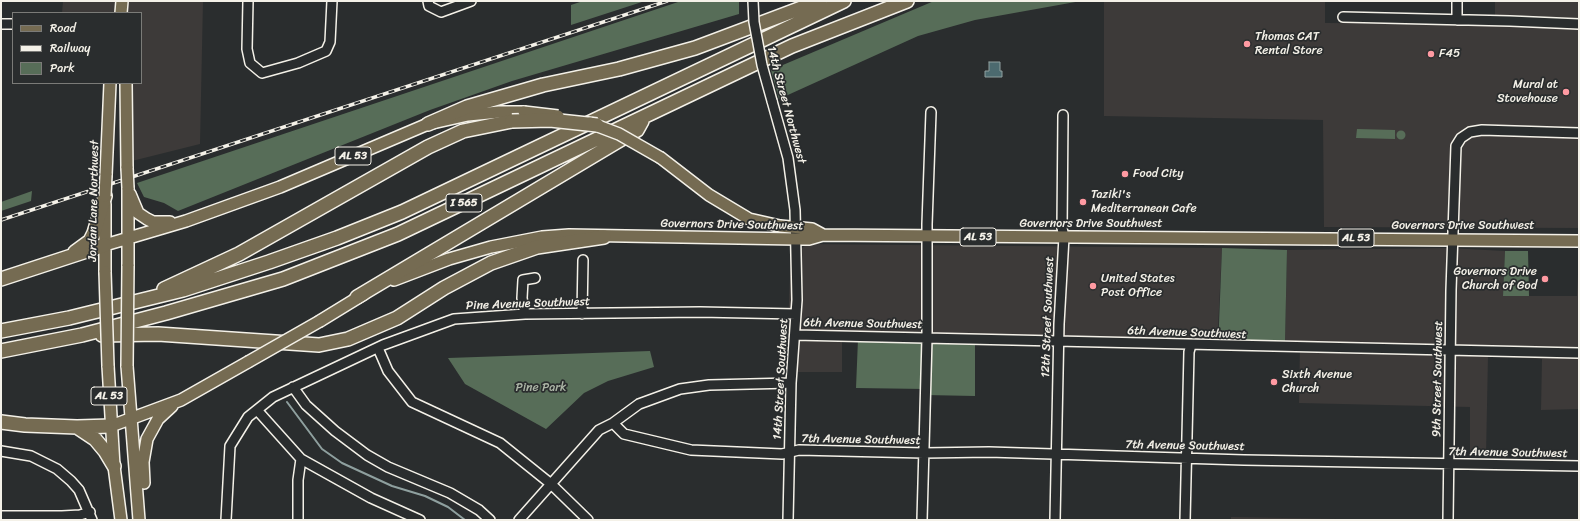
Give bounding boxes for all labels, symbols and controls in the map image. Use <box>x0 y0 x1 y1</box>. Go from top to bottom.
legend <box>12 12 142 84</box>
text: Road <box>50 17 76 39</box>
place label: Thomas CAT Rental Store <box>1255 30 1323 58</box>
text: Railway <box>50 37 91 59</box>
marker: Thomas CAT Rental Store <box>1242 39 1252 49</box>
street label: 14th Street Northwest <box>763 45 809 165</box>
place label: F45 <box>1439 47 1460 61</box>
marker: F45 <box>1426 49 1436 59</box>
text: Park <box>50 57 75 79</box>
place label: Mural at Stovehouse <box>1497 78 1558 106</box>
marker: Mural at Stovehouse <box>1561 87 1571 97</box>
street label: Jordan Lane Northwest <box>86 140 102 262</box>
road number: AL 53 <box>335 147 371 165</box>
place label: Food City <box>1133 167 1183 181</box>
marker: Food City <box>1120 169 1130 179</box>
place label: Taziki's Mediterranean Cafe <box>1091 188 1197 216</box>
road number: I 565 <box>446 194 482 212</box>
marker: Taziki's Mediterranean Cafe <box>1078 197 1088 207</box>
street label: Governors Drive Southwest <box>660 217 804 233</box>
street label: Governors Drive Southwest <box>1020 217 1162 231</box>
street label: Governors Drive Southwest <box>1392 219 1534 233</box>
road number: AL 53 <box>960 228 996 246</box>
road number: AL 53 <box>1338 229 1374 247</box>
street label: 12th Street Southwest <box>1039 256 1057 378</box>
place label: Governors Drive Church of God <box>1454 265 1537 293</box>
place label: United States Post Office <box>1101 272 1175 300</box>
marker: Governors Drive Church of God <box>1540 274 1550 284</box>
marker: United States Post Office <box>1088 281 1098 291</box>
street label: Pine Avenue Southwest <box>466 295 590 313</box>
street label: 6th Avenue Southwest <box>803 316 923 332</box>
street label: 14th Street Southwest <box>771 318 791 440</box>
street label: 9th Street Southwest <box>1430 321 1446 437</box>
street label: 6th Avenue Southwest <box>1127 324 1247 342</box>
place label: Sixth Avenue Church <box>1282 368 1352 396</box>
marker: Sixth Avenue Church <box>1269 377 1279 387</box>
park label: Pine Park <box>516 381 566 395</box>
road number: AL 53 <box>91 387 127 405</box>
street label: 7th Avenue Southwest <box>801 432 921 448</box>
street label: 7th Avenue Southwest <box>1125 438 1245 454</box>
street label: 7th Avenue Southwest <box>1448 445 1568 461</box>

